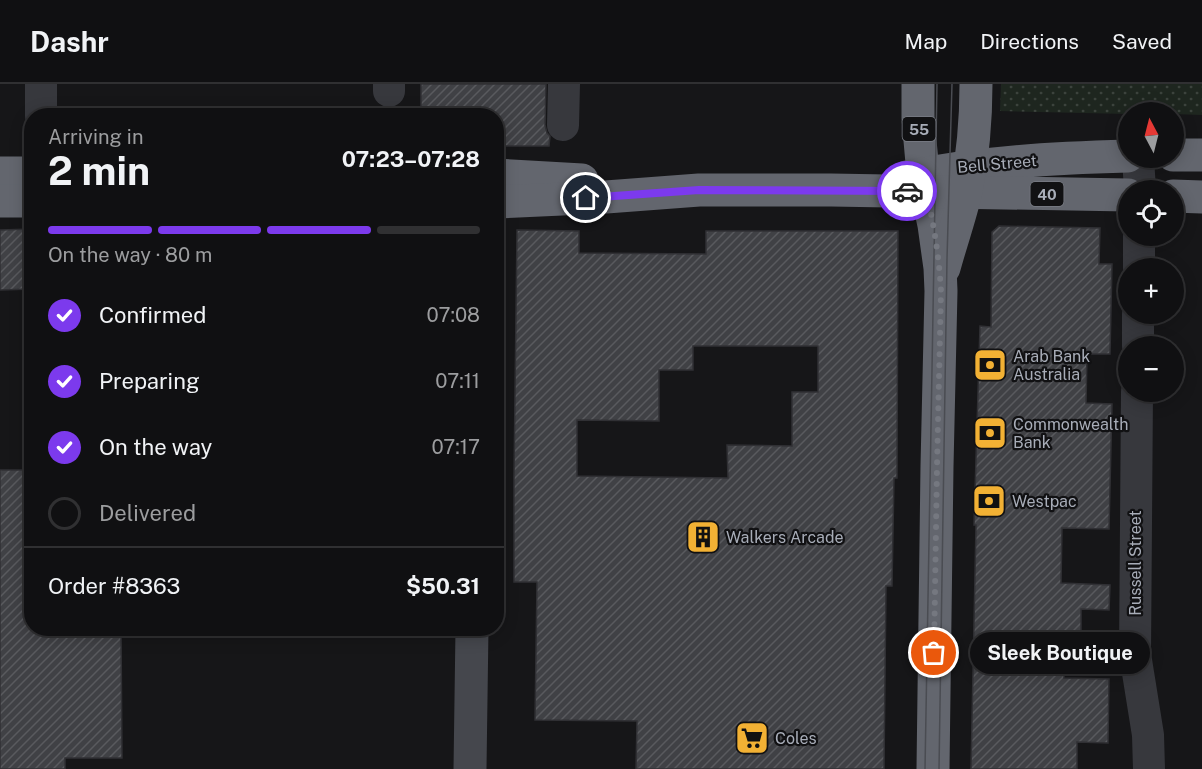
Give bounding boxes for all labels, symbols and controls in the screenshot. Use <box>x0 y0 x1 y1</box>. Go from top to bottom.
text: Dashr <box>30 25 109 58</box>
text: Map <box>905 29 947 54</box>
text: Directions <box>980 29 1079 54</box>
text: Saved <box>1112 29 1172 54</box>
north arrow <box>1118 102 1184 168</box>
map controls <box>1118 102 1184 402</box>
road number: 55 <box>902 117 936 141</box>
text: Arriving in <box>48 125 143 149</box>
text: 07:23–07:28 <box>342 146 480 172</box>
text: 2 min <box>48 148 150 194</box>
street label: Bell Street <box>956 151 1038 177</box>
courier <box>877 161 937 221</box>
pin <box>560 172 611 223</box>
icon: car <box>891 175 924 208</box>
button: locate <box>1118 180 1184 246</box>
icon: home <box>569 181 602 214</box>
road number: 40 <box>1030 182 1064 206</box>
text: On the way · 80 m <box>48 243 212 267</box>
button: + <box>1118 258 1184 324</box>
icon: check <box>48 299 81 332</box>
text: Confirmed <box>99 302 206 328</box>
text: 07:08 <box>427 303 480 327</box>
button: − <box>1118 336 1184 402</box>
bank icon: Arab Bank Australia <box>972 347 1008 383</box>
place label: Arab Bank Australia <box>1013 347 1090 384</box>
icon: check <box>48 365 81 398</box>
text: Preparing <box>99 368 200 394</box>
text: 07:11 <box>435 369 480 393</box>
bank icon: Commonwealth Bank <box>972 415 1008 451</box>
place label: Commonwealth Bank <box>1013 415 1129 452</box>
icon: check <box>48 431 81 464</box>
text: On the way <box>99 434 212 460</box>
text: 07:17 <box>431 435 480 459</box>
bank icon: Westpac <box>971 483 1007 519</box>
place label: Westpac <box>1012 492 1077 511</box>
text: Delivered <box>99 500 196 526</box>
street label: Russell Street <box>1126 510 1145 616</box>
building icon: Walkers Arcade <box>685 519 721 555</box>
place label: Walkers Arcade <box>726 528 844 547</box>
text: Order #8363 <box>48 573 180 599</box>
text: $50.31 <box>406 573 480 599</box>
pin <box>908 627 959 678</box>
callout: Sleek Boutique <box>970 632 1150 674</box>
icon: bag <box>917 636 950 669</box>
text: Sleek Boutique <box>987 641 1133 665</box>
supermarket icon: Coles <box>734 720 770 756</box>
place label: Coles <box>775 729 817 748</box>

